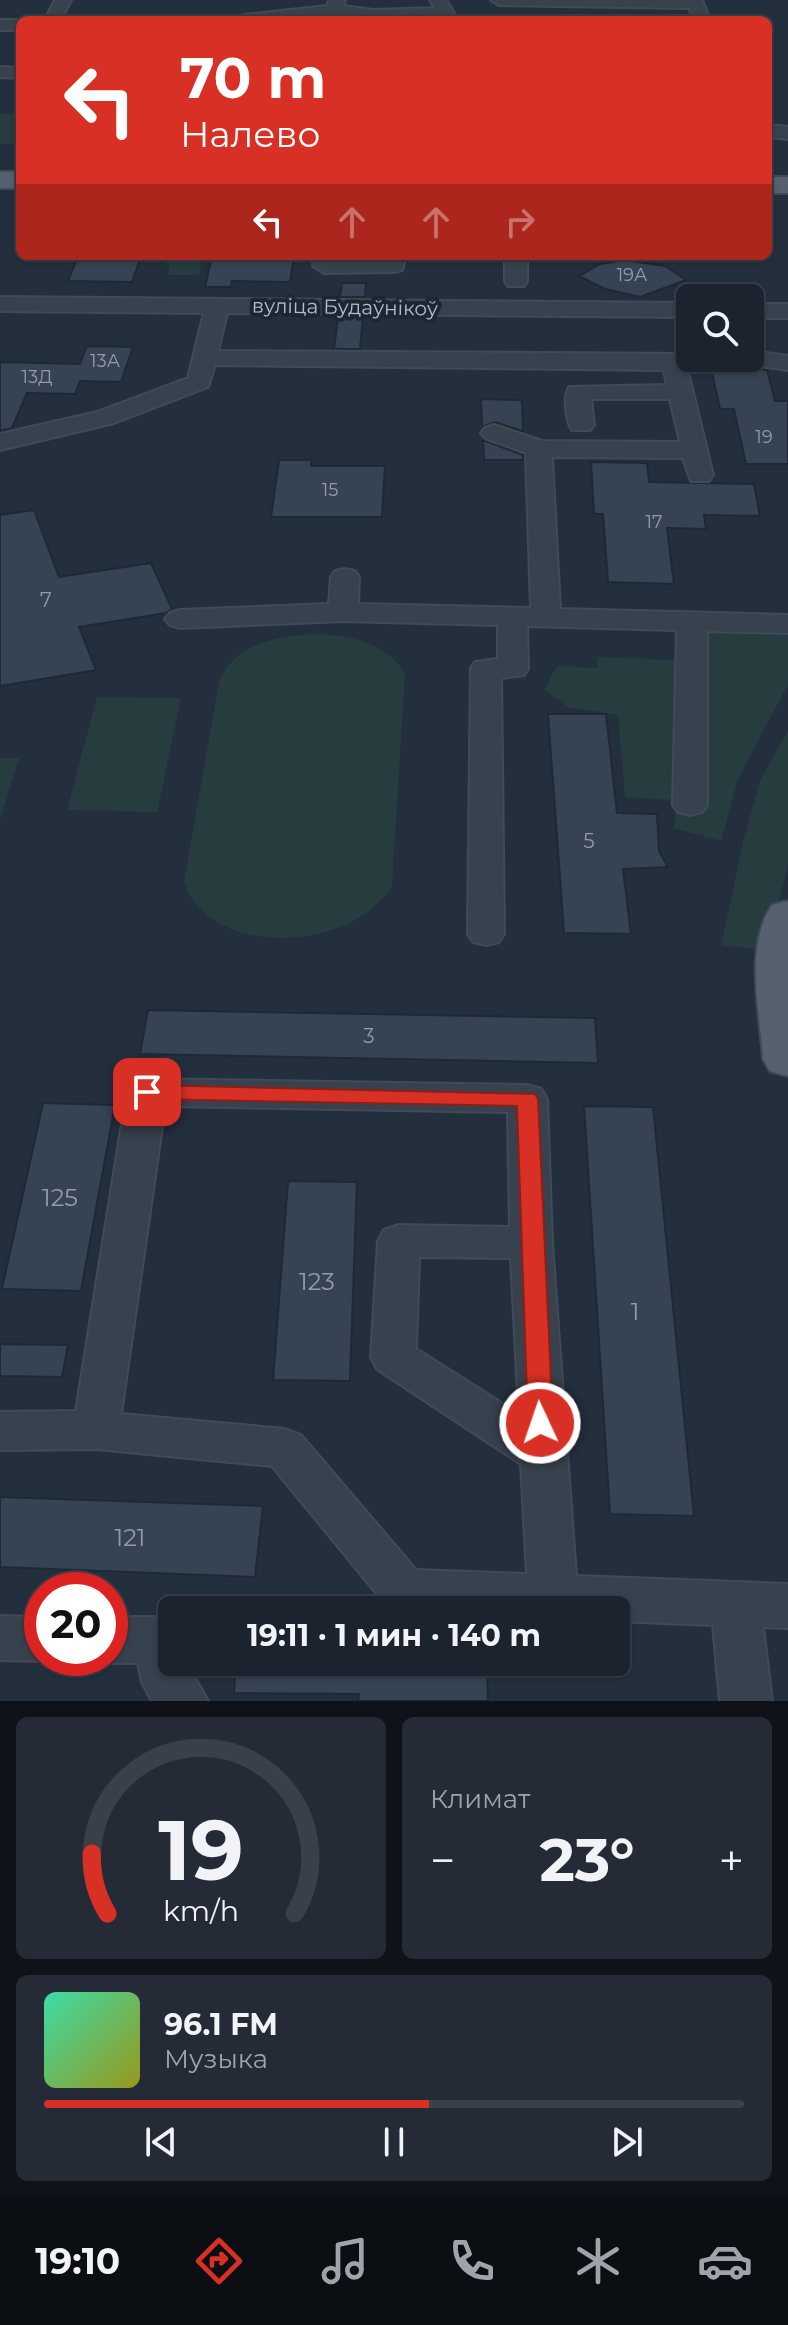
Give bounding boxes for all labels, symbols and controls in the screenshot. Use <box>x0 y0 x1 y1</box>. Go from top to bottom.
text: 70 m <box>180 44 326 112</box>
icon: left <box>48 48 152 152</box>
text: Налево <box>180 112 320 156</box>
icon: left <box>246 200 290 244</box>
icon: ahead <box>330 200 374 244</box>
icon: ahead <box>414 200 458 244</box>
icon: right <box>498 200 542 244</box>
house number: 19А <box>617 264 648 286</box>
map controls <box>676 284 764 372</box>
button: search <box>676 284 764 372</box>
street label: вуліца Будаўнікоў <box>252 293 438 321</box>
house number: 13А <box>90 350 121 372</box>
house number: 13Д <box>22 366 52 388</box>
house number: 19 <box>755 426 773 448</box>
house number: 15 <box>322 479 338 501</box>
house number: 17 <box>645 511 663 533</box>
house number: 7 <box>40 588 52 612</box>
house number: 5 <box>583 829 595 853</box>
house number: 3 <box>363 1024 375 1048</box>
pin <box>113 1058 181 1126</box>
icon: arrive <box>125 1070 169 1114</box>
house number: 125 <box>42 1183 78 1212</box>
house number: 123 <box>299 1267 335 1296</box>
house number: 1 <box>631 1297 639 1326</box>
position arrow <box>498 1381 582 1465</box>
house number: 121 <box>115 1523 145 1552</box>
speed limit sign: 20 <box>24 1572 128 1676</box>
text: 19:11 · 1 мин · 140 m <box>247 1617 541 1654</box>
text: Климат <box>430 1783 530 1815</box>
text: 19 <box>158 1799 244 1901</box>
text: 23° <box>539 1823 635 1896</box>
text: − <box>430 1833 455 1887</box>
text: + <box>719 1833 744 1887</box>
text: km/h <box>163 1893 239 1928</box>
text: 96.1 FM <box>164 2006 278 2043</box>
text: Музыка <box>164 2043 268 2075</box>
icon: previous <box>139 2120 183 2164</box>
icon: pause <box>372 2120 416 2164</box>
icon: next <box>605 2120 649 2164</box>
icon: directions <box>191 2233 247 2289</box>
icon: music <box>317 2233 373 2289</box>
icon: phone <box>444 2233 500 2289</box>
icon: climate <box>570 2233 626 2289</box>
icon: car <box>697 2233 753 2289</box>
text: 19:10 <box>35 2239 120 2283</box>

